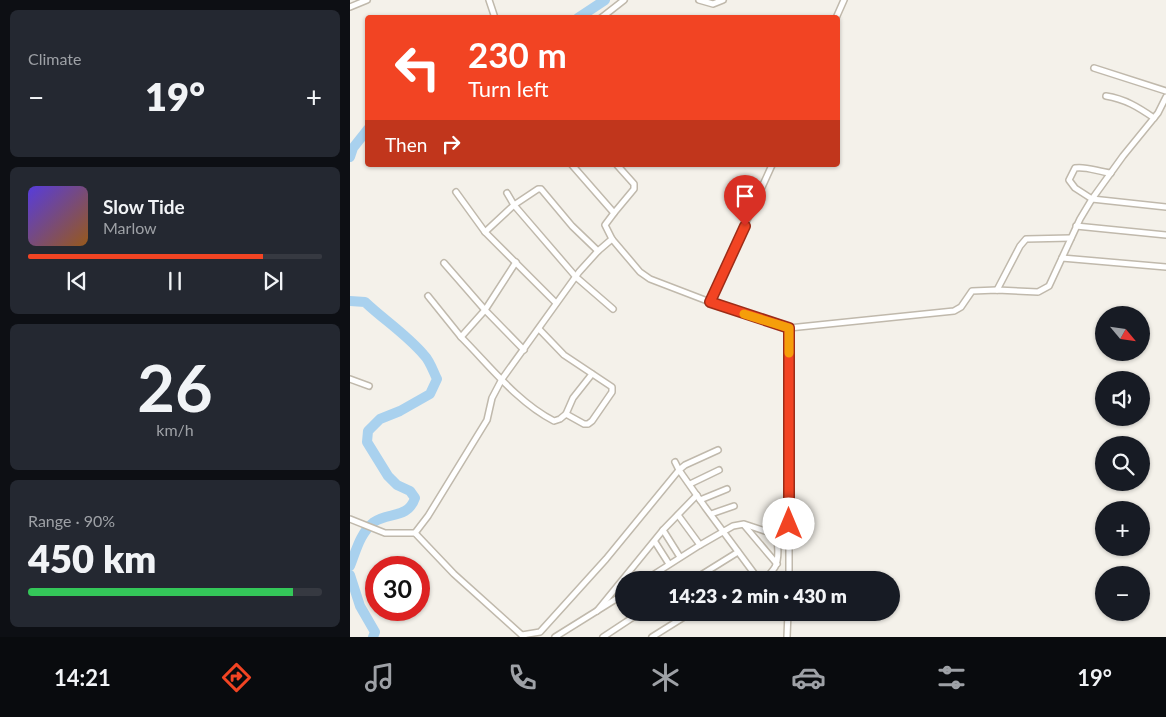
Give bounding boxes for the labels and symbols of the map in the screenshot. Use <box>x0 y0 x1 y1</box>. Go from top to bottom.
pin <box>724 175 766 226</box>
north arrow <box>1095 306 1150 361</box>
position arrow <box>762 497 814 549</box>
speed limit sign: 30 <box>365 556 430 621</box>

